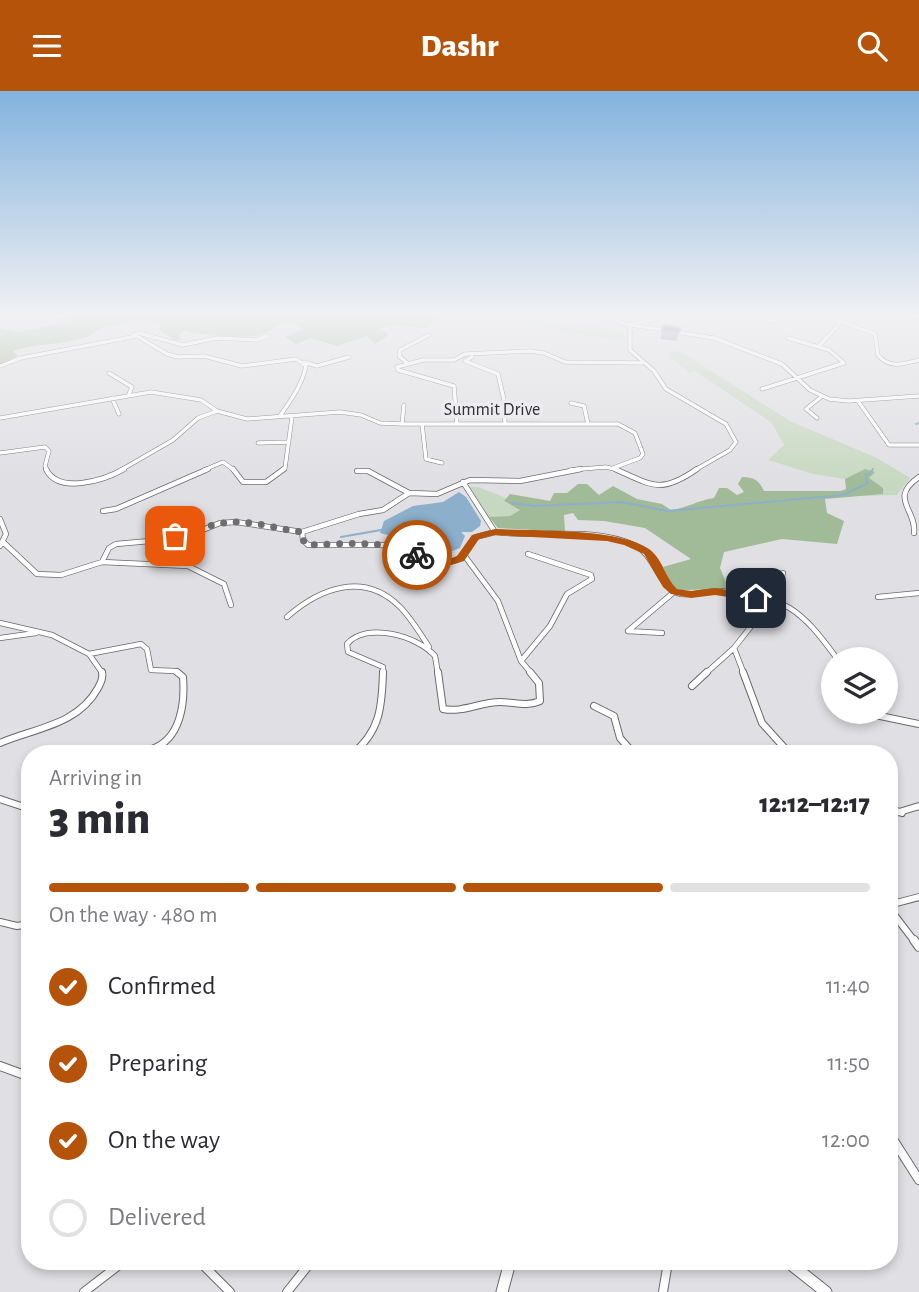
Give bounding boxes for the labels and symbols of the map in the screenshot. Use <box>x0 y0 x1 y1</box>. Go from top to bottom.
street label: Summit Drive <box>444 401 540 419</box>
pin <box>145 506 205 566</box>
courier <box>382 520 452 590</box>
pin <box>726 568 786 628</box>

